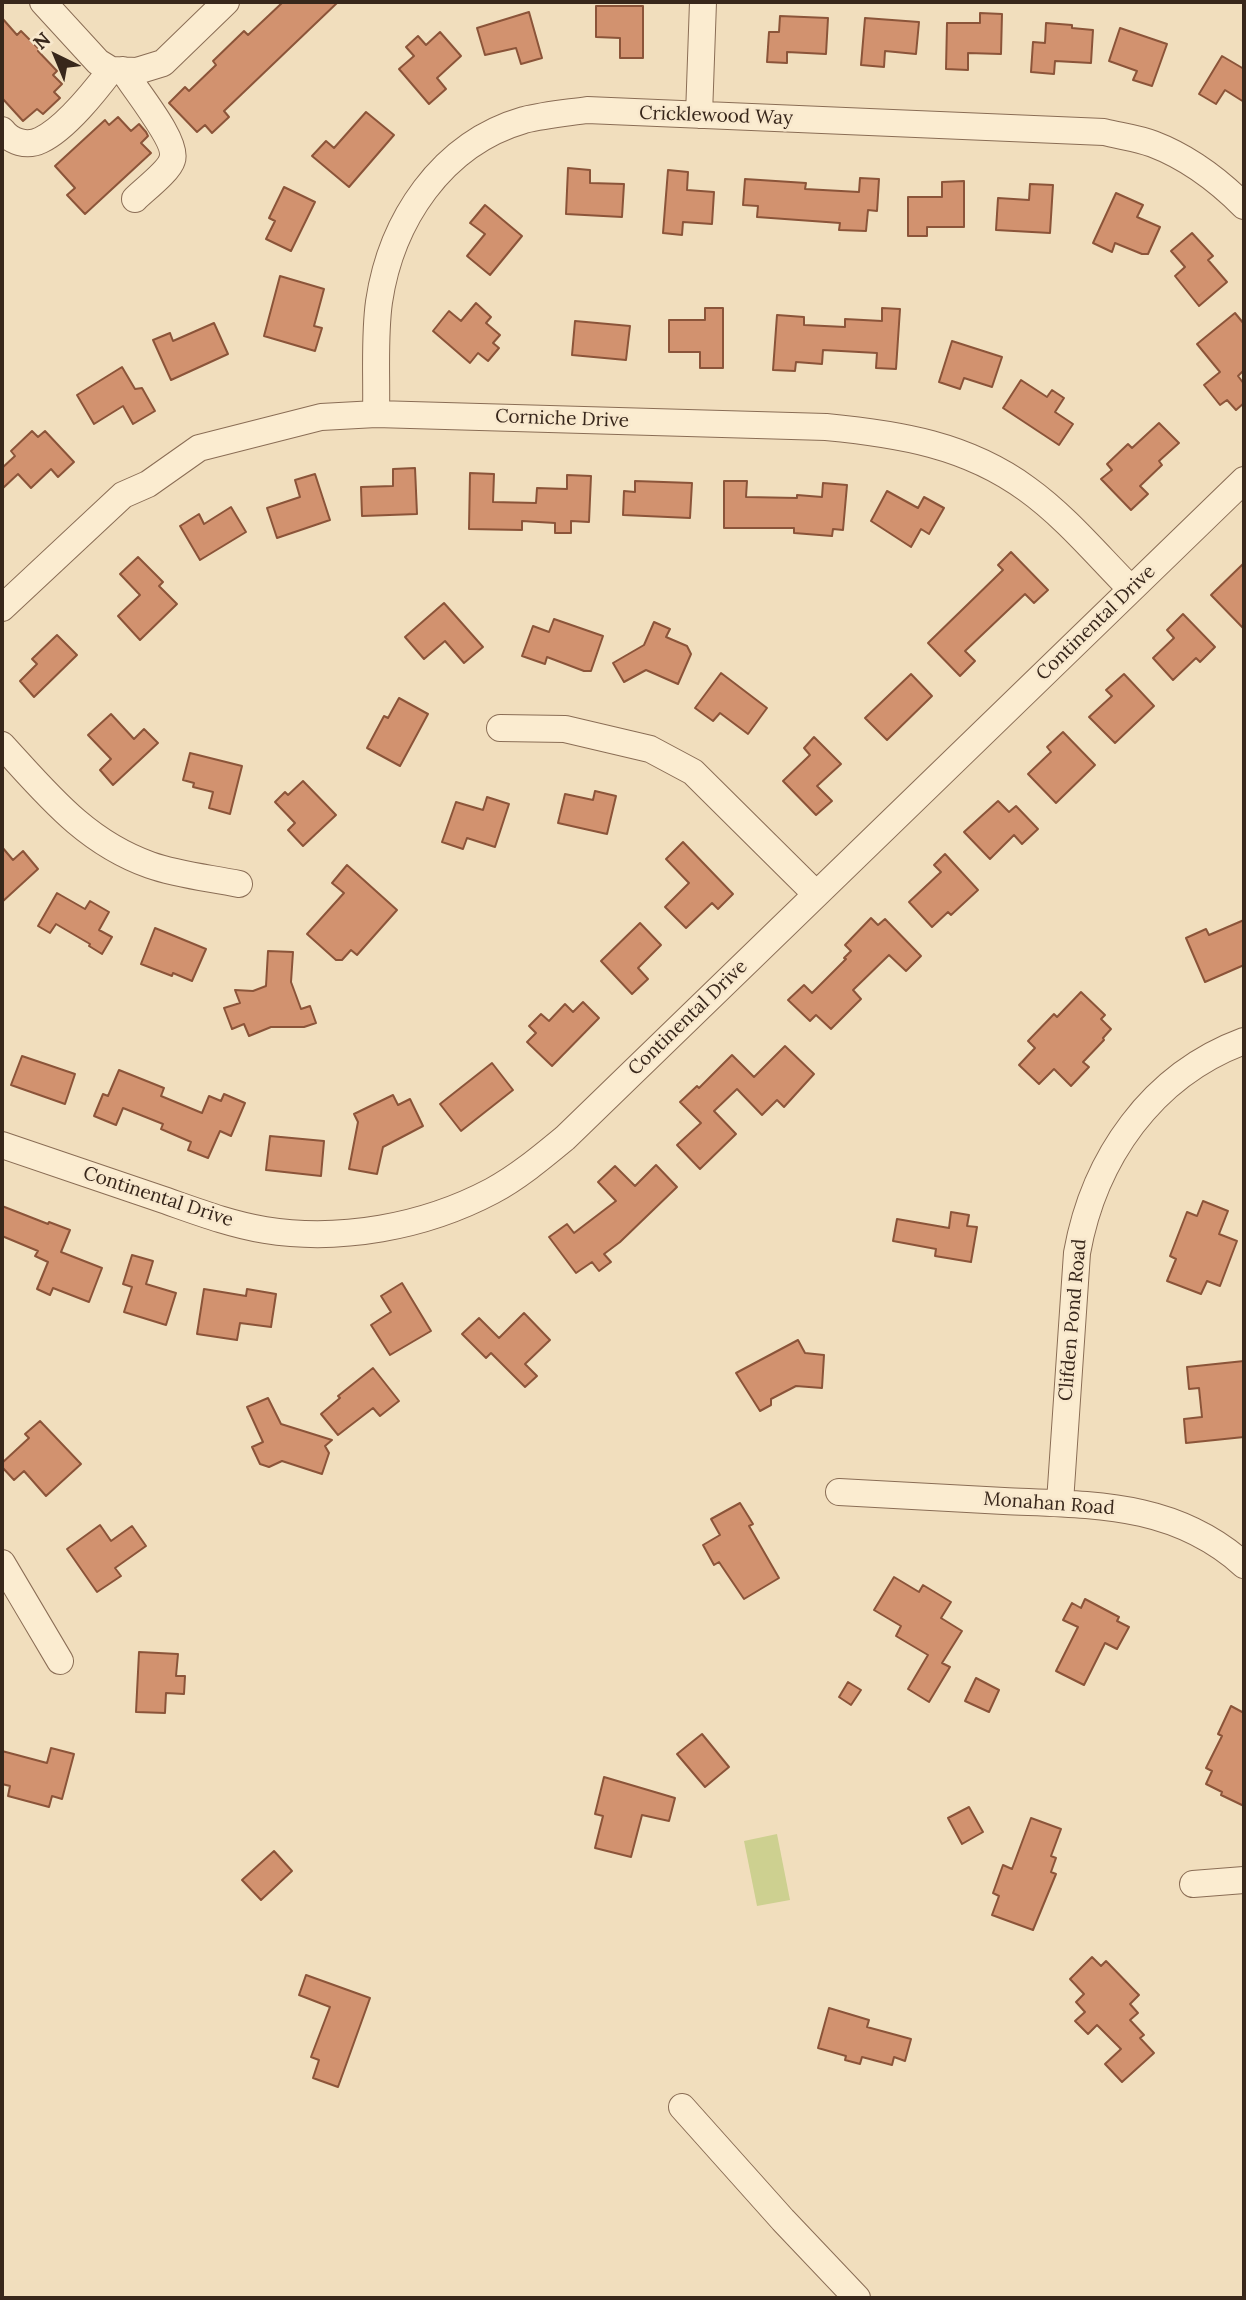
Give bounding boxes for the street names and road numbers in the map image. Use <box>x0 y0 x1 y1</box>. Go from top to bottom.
street label: Cricklewood Way <box>639 102 793 130</box>
street label: Corniche Drive <box>495 405 629 433</box>
street label: Continental Drive <box>1032 560 1160 686</box>
street label: Continental Drive <box>624 955 752 1081</box>
street label: Continental Drive <box>80 1162 236 1232</box>
street label: Clifden Pond Road <box>1055 1238 1091 1402</box>
street label: Monahan Road <box>983 1488 1115 1520</box>

